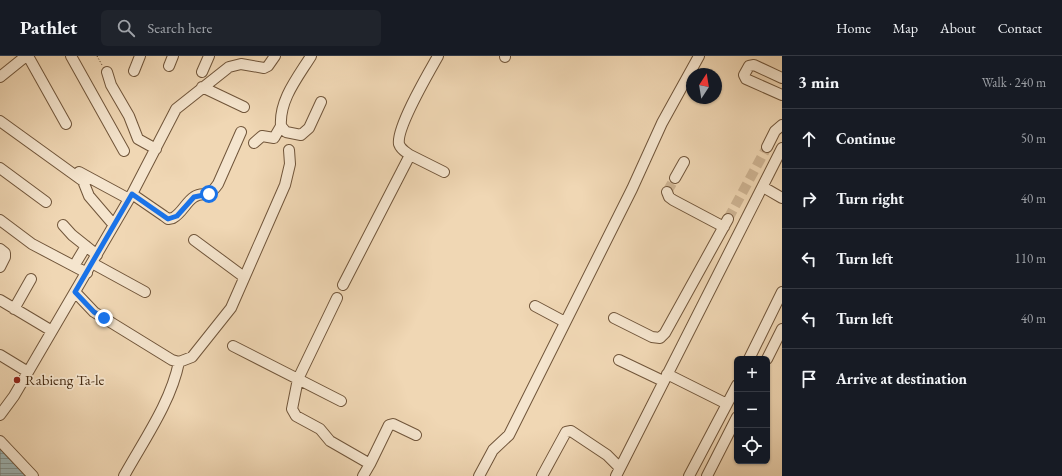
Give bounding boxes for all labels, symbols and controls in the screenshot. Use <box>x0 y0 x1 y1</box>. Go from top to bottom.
search box <box>101 10 381 46</box>
text: Pathlet <box>20 15 77 40</box>
icon: search <box>115 17 137 39</box>
text: Search here <box>147 18 212 37</box>
text: Home <box>836 19 871 37</box>
text: Map <box>893 19 918 37</box>
text: About <box>940 19 976 37</box>
text: Contact <box>998 19 1042 37</box>
north arrow <box>686 68 722 104</box>
text: 3 min <box>798 71 839 93</box>
text: Walk · 240 m <box>982 74 1046 91</box>
icon: ahead <box>798 128 820 150</box>
text: Continue <box>836 129 896 148</box>
text: 50 m <box>1021 130 1046 147</box>
route start <box>200 185 218 203</box>
icon: right <box>798 188 820 210</box>
text: Turn right <box>836 189 904 208</box>
text: 40 m <box>1021 190 1046 207</box>
icon: left <box>798 248 820 270</box>
text: Turn left <box>836 249 893 268</box>
text: 110 m <box>1015 250 1046 267</box>
icon: left <box>798 308 820 330</box>
route end <box>95 309 113 327</box>
text: Turn left <box>836 309 893 328</box>
text: 40 m <box>1021 310 1046 327</box>
map controls <box>734 356 770 464</box>
button: + <box>734 356 770 392</box>
icon: arrive <box>798 368 820 390</box>
text: Arrive at destination <box>836 369 967 388</box>
place label: Rabieng Ta-le <box>25 370 105 389</box>
marker: Rabieng Ta-le <box>12 375 22 385</box>
button: − <box>734 392 770 428</box>
button: locate <box>734 428 770 464</box>

